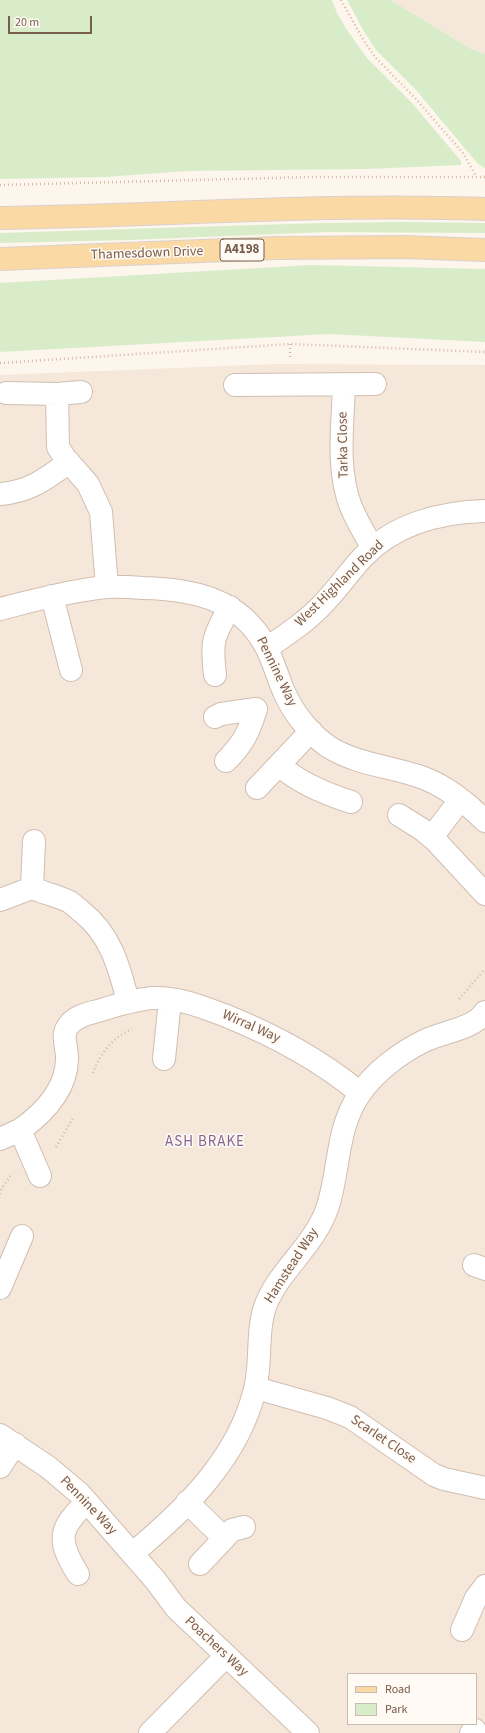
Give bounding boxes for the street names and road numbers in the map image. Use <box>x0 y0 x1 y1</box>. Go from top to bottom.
road number: A4198 <box>220 239 264 261</box>
street label: Thamesdown Drive <box>90 244 204 264</box>
street label: Tarka Close <box>335 411 353 479</box>
street label: West Highland Road <box>292 537 388 631</box>
street label: Pennine Way <box>252 635 300 709</box>
street label: Wirral Way <box>219 1007 283 1047</box>
street label: Hamstead Way <box>261 1225 323 1307</box>
street label: Scarlet Close <box>347 1412 419 1468</box>
street label: Pennine Way <box>56 1473 120 1539</box>
street label: Poachers Way <box>181 1613 251 1681</box>

